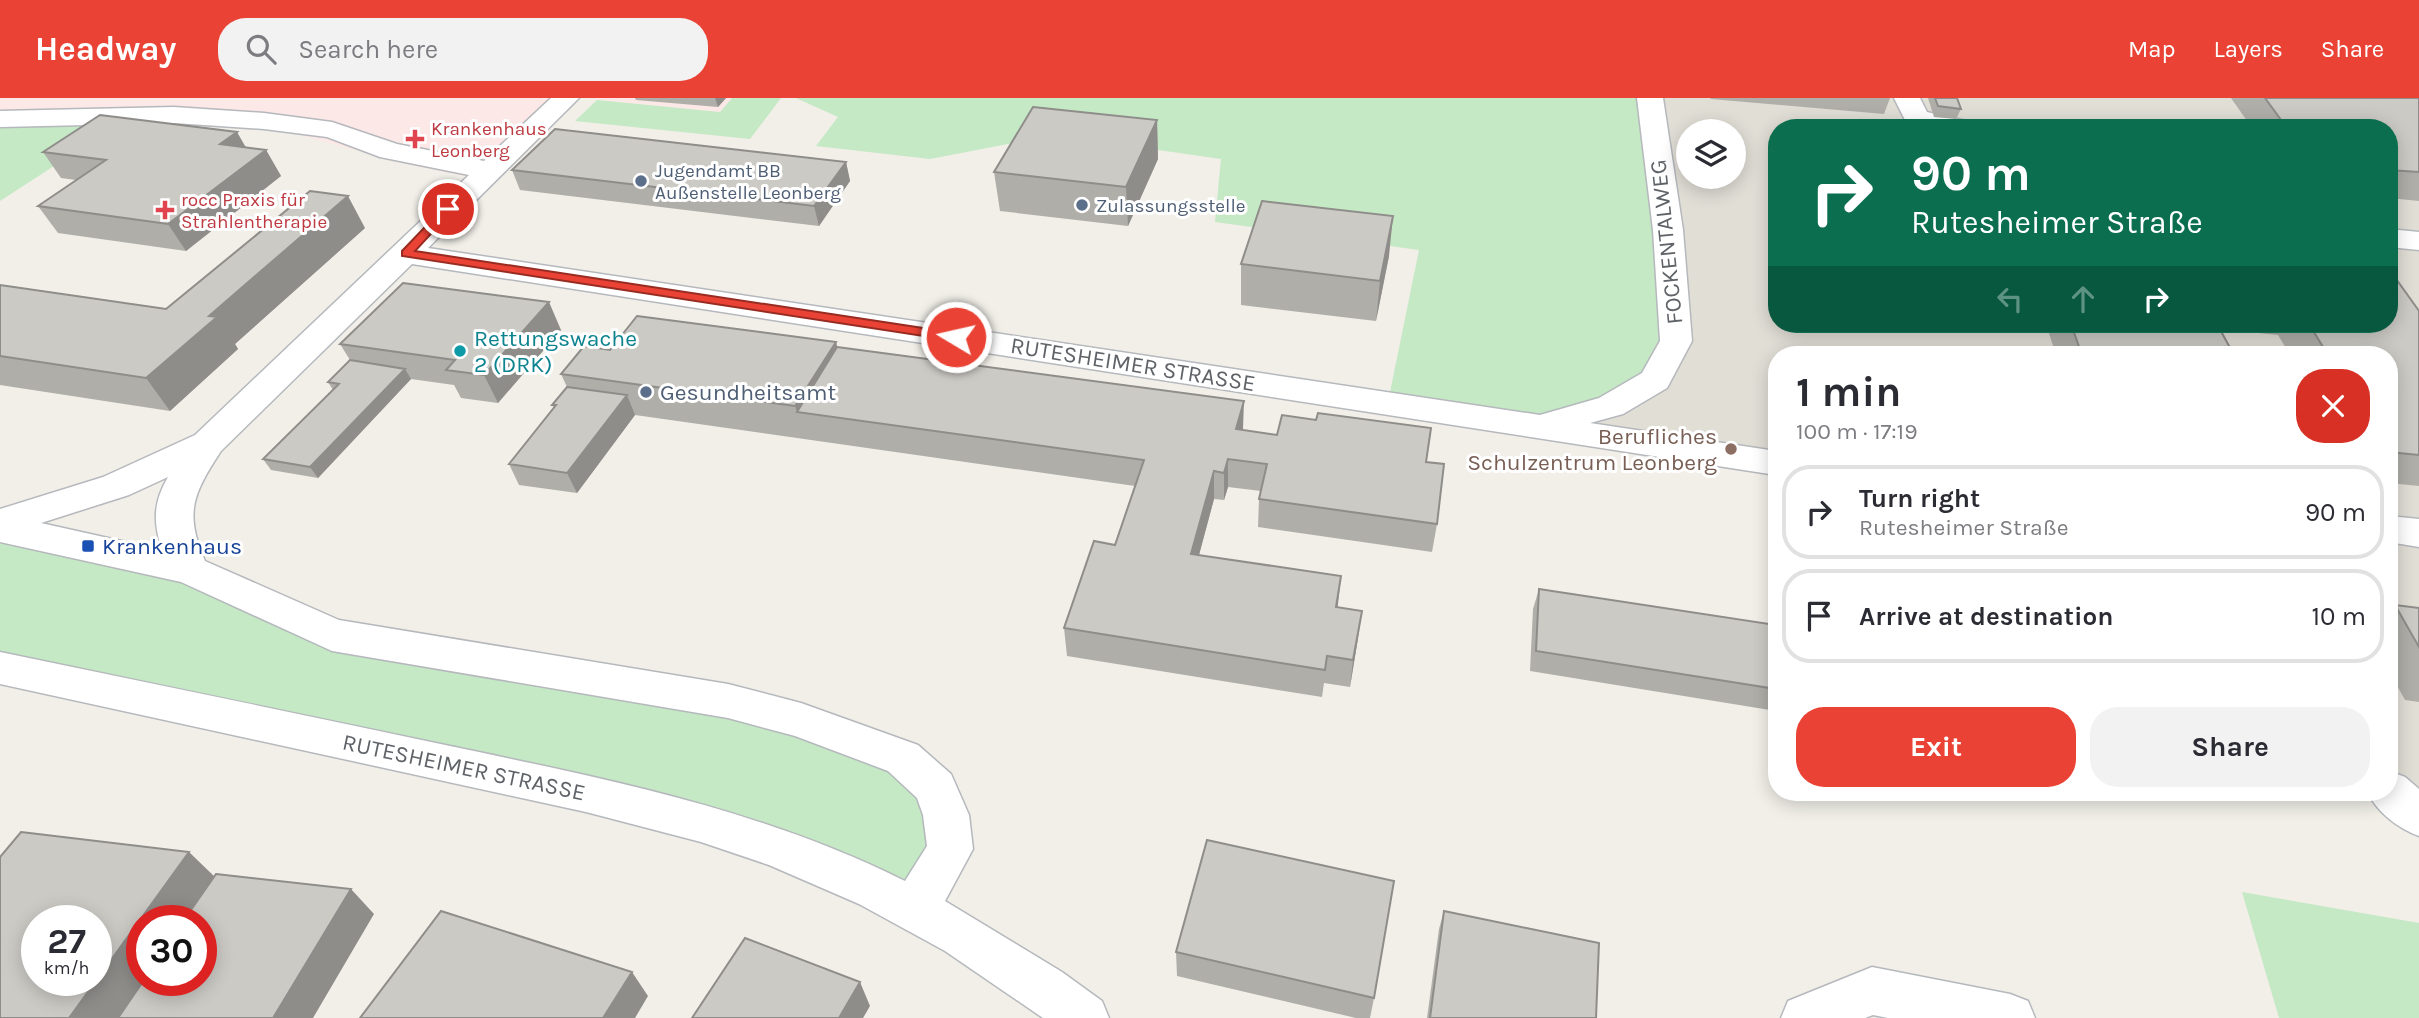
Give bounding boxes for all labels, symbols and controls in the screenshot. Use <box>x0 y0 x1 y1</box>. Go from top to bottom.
search box <box>218 18 708 81</box>
text: Headway <box>35 30 176 68</box>
icon: search <box>242 30 280 68</box>
text: Search here <box>298 34 438 65</box>
text: Map <box>2128 35 2176 63</box>
text: Layers <box>2214 35 2283 63</box>
text: Share <box>2321 35 2384 63</box>
place label: Krankenhaus Leonberg <box>431 118 547 162</box>
map controls <box>1676 119 1746 189</box>
button: layers <box>1676 119 1746 189</box>
marker: Krankenhaus Leonberg <box>405 129 425 149</box>
text: 90 m <box>1911 145 2031 202</box>
icon: right <box>1796 147 1887 238</box>
street label: FOCKENTALWEG <box>1644 158 1689 326</box>
place label: Jugendamt BB Außenstelle Leonberg <box>655 160 841 204</box>
marker: Jugendamt BB Außenstelle Leonberg <box>633 173 649 189</box>
pin <box>418 179 478 239</box>
place label: rocc Praxis für Strahlentherapie <box>181 189 327 233</box>
icon: arrive <box>429 190 467 228</box>
place label: Zulassungsstelle <box>1096 195 1245 217</box>
marker: Zulassungsstelle <box>1074 197 1090 213</box>
marker: rocc Praxis für Strahlentherapie <box>155 200 175 220</box>
text: Rutesheimer Straße <box>1911 204 2203 241</box>
icon: left <box>1991 280 2029 318</box>
icon: ahead <box>2064 280 2102 318</box>
icon: right <box>2137 280 2175 318</box>
position arrow <box>919 300 993 374</box>
place label: Rettungswache 2 (DRK) <box>474 325 637 378</box>
street label: RUTESHEIMER STRASSE <box>1009 332 1257 397</box>
marker: Rettungswache 2 (DRK) <box>452 343 468 359</box>
text: 1 min <box>1796 367 1901 417</box>
button: close <box>2296 369 2370 443</box>
place label: Gesundheitsamt <box>660 379 837 406</box>
marker: Gesundheitsamt <box>638 384 654 400</box>
text: 100 m · 17:19 <box>1796 418 1918 445</box>
place label: Berufliches Schulzentrum Leonberg <box>1467 423 1717 476</box>
marker: Berufliches Schulzentrum Leonberg <box>1723 441 1739 457</box>
text: Turn right <box>1859 483 1980 514</box>
icon: right <box>1800 493 1838 531</box>
text: 90 m <box>2305 497 2366 528</box>
text: Rutesheimer Straße <box>1859 514 2069 541</box>
place label: Krankenhaus <box>102 533 242 560</box>
marker: Krankenhaus <box>80 538 96 554</box>
icon: arrive <box>1800 597 1838 635</box>
text: Arrive at destination <box>1859 601 2113 632</box>
text: 10 m <box>2311 601 2366 632</box>
button: Exit <box>1796 707 2076 787</box>
button: Share <box>2090 707 2370 787</box>
street label: RUTESHEIMER STRASSE <box>340 729 588 806</box>
speed limit sign: 30 <box>126 905 217 996</box>
text: 27 <box>47 921 86 962</box>
text: km/h <box>44 957 89 979</box>

